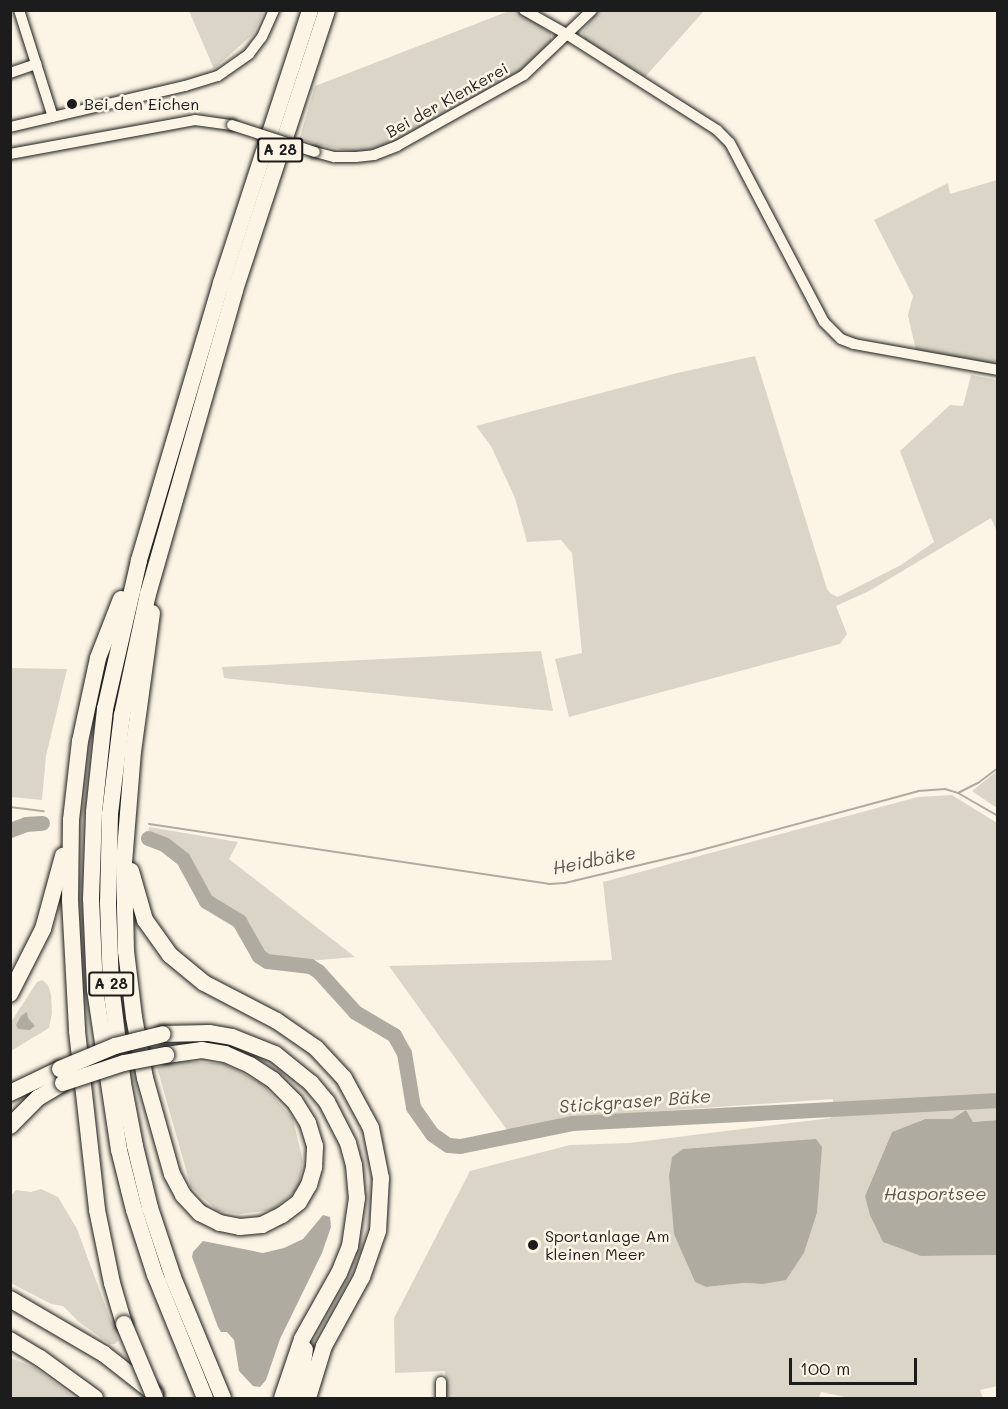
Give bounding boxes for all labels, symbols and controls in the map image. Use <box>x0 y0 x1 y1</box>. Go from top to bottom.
street label: Bei der Klenkerei <box>383 58 511 142</box>
place label: Bei den Eichen <box>84 94 199 114</box>
marker: Bei den Eichen <box>65 97 79 111</box>
road number: A 28 <box>256 138 304 162</box>
water label: Heidbäke <box>551 841 637 879</box>
road number: A 28 <box>87 972 135 996</box>
water label: Stickgraser Bäke <box>558 1085 712 1117</box>
water label: Hasportsee <box>884 1182 986 1204</box>
place label: Sportanlage Am kleinen Meer <box>545 1226 669 1264</box>
marker: Sportanlage Am kleinen Meer <box>526 1238 540 1252</box>
scale bar <box>792 1346 920 1384</box>
text: 100 m <box>800 1356 850 1380</box>

